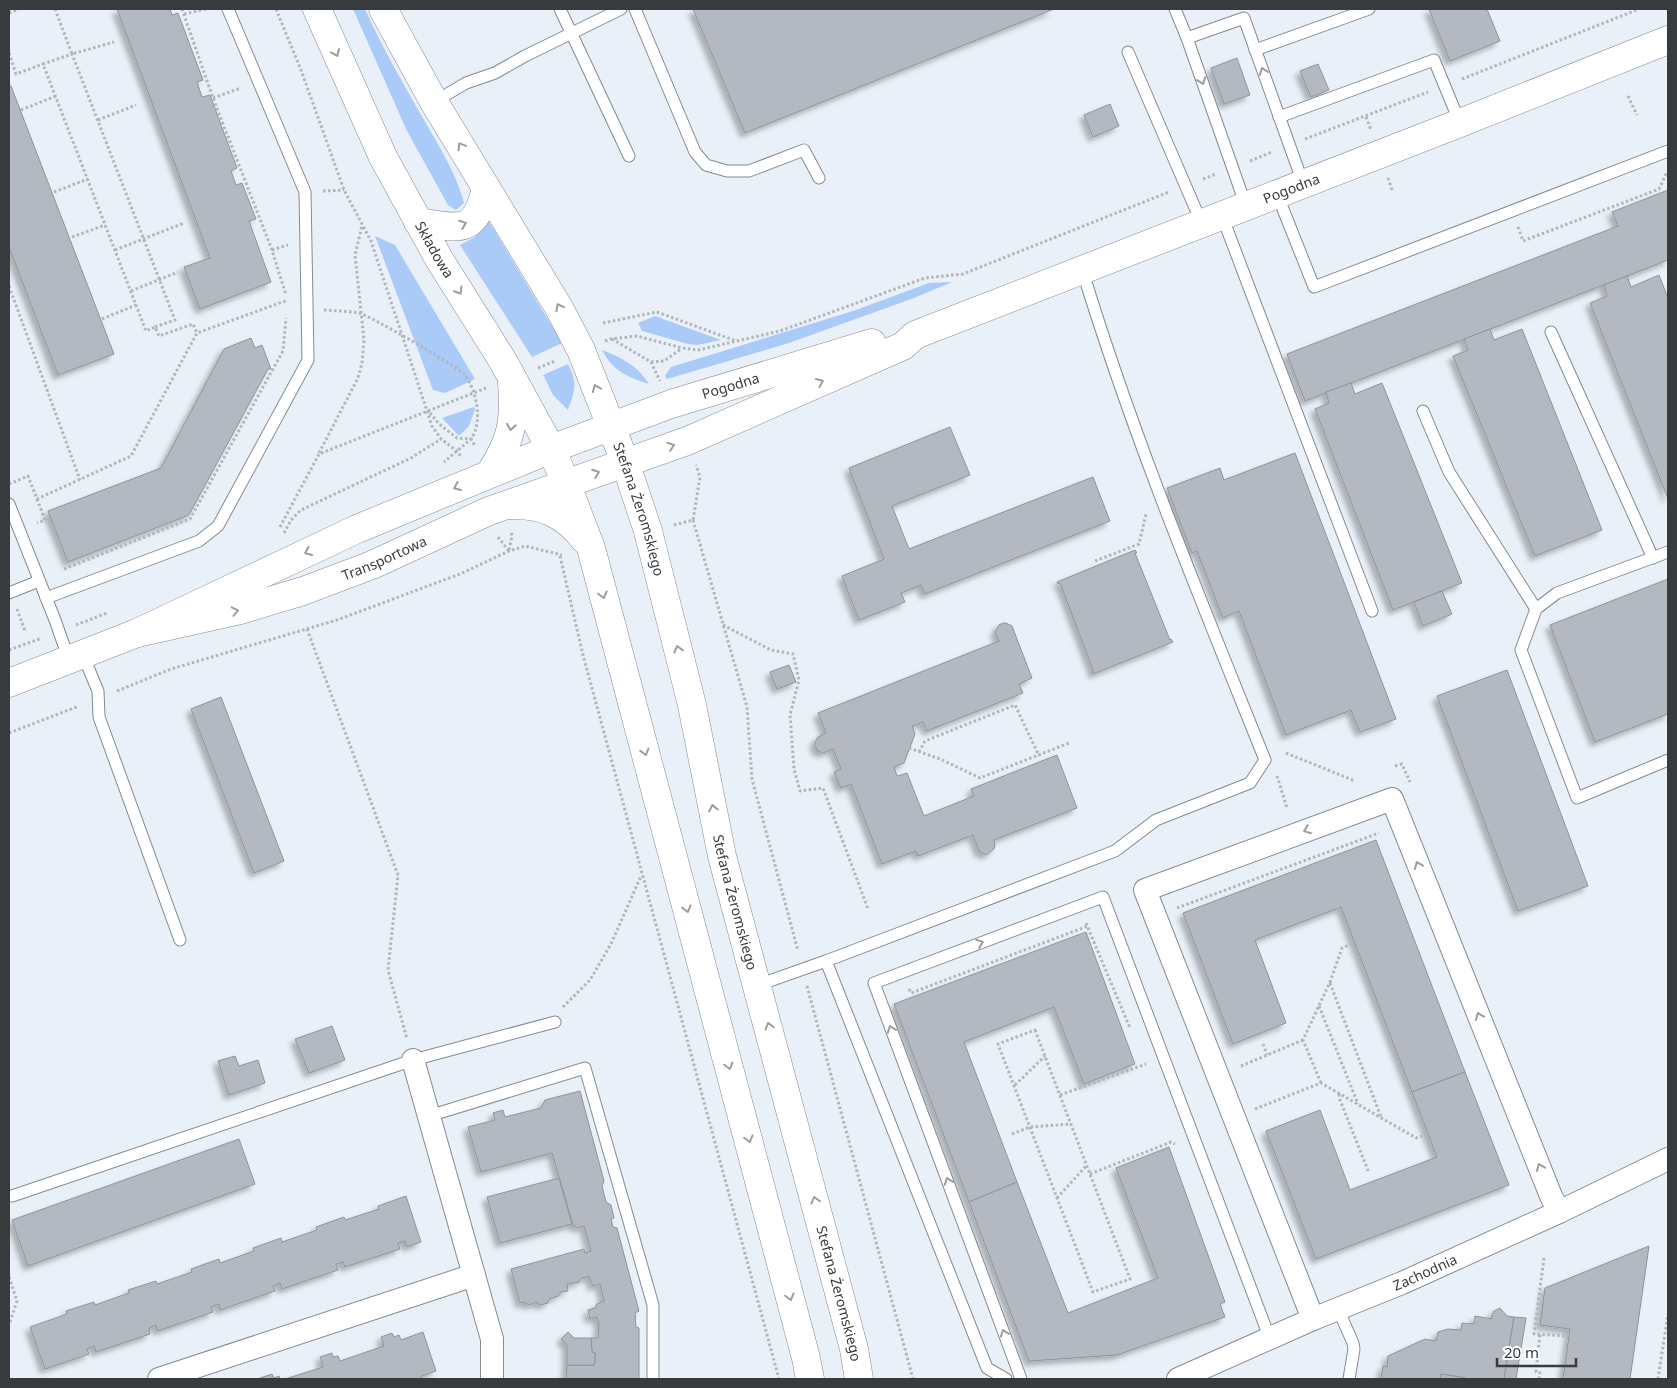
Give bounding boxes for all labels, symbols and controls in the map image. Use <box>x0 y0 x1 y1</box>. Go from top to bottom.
one-way arrow <box>330 48 341 57</box>
one-way arrow <box>1259 67 1269 76</box>
one-way arrow <box>1196 76 1206 84</box>
one-way arrow <box>457 142 467 151</box>
street label: Pogodna <box>1260 169 1322 208</box>
street label: Składowa <box>411 218 459 281</box>
one-way arrow <box>458 220 467 230</box>
one-way arrow <box>453 285 462 294</box>
one-way arrow <box>555 303 565 312</box>
street label: Pogodna <box>699 368 761 403</box>
one-way arrow <box>815 377 824 388</box>
one-way arrow <box>592 384 603 393</box>
one-way arrow <box>506 422 516 431</box>
street label: Stefana Żeromskiego <box>609 439 669 578</box>
one-way arrow <box>666 442 675 452</box>
one-way arrow <box>591 469 599 479</box>
one-way arrow <box>453 480 462 491</box>
street label: Transportowa <box>339 531 430 585</box>
one-way arrow <box>304 546 313 556</box>
one-way arrow <box>597 591 608 600</box>
one-way arrow <box>231 606 240 617</box>
one-way arrow <box>673 645 684 654</box>
one-way arrow <box>639 748 650 757</box>
one-way arrow <box>708 803 718 812</box>
one-way arrow <box>1303 824 1311 834</box>
street label: Stefana Żeromskiego <box>709 833 762 972</box>
one-way arrow <box>1414 861 1425 870</box>
one-way arrow <box>681 905 692 914</box>
one-way arrow <box>975 939 984 949</box>
one-way arrow <box>1475 1012 1485 1021</box>
one-way arrow <box>764 1022 775 1031</box>
one-way arrow <box>887 1025 897 1034</box>
one-way arrow <box>724 1062 734 1070</box>
one-way arrow <box>743 1135 754 1144</box>
one-way arrow <box>1535 1163 1546 1172</box>
one-way arrow <box>944 1177 954 1186</box>
one-way arrow <box>810 1196 821 1205</box>
street label: Stefana Żeromskiego <box>812 1224 866 1363</box>
street label: Zachodnia <box>1390 1249 1460 1295</box>
one-way arrow <box>784 1292 795 1301</box>
one-way arrow <box>1000 1330 1010 1338</box>
scale bar <box>1497 1336 1576 1368</box>
text: 20 m <box>1504 1342 1539 1362</box>

